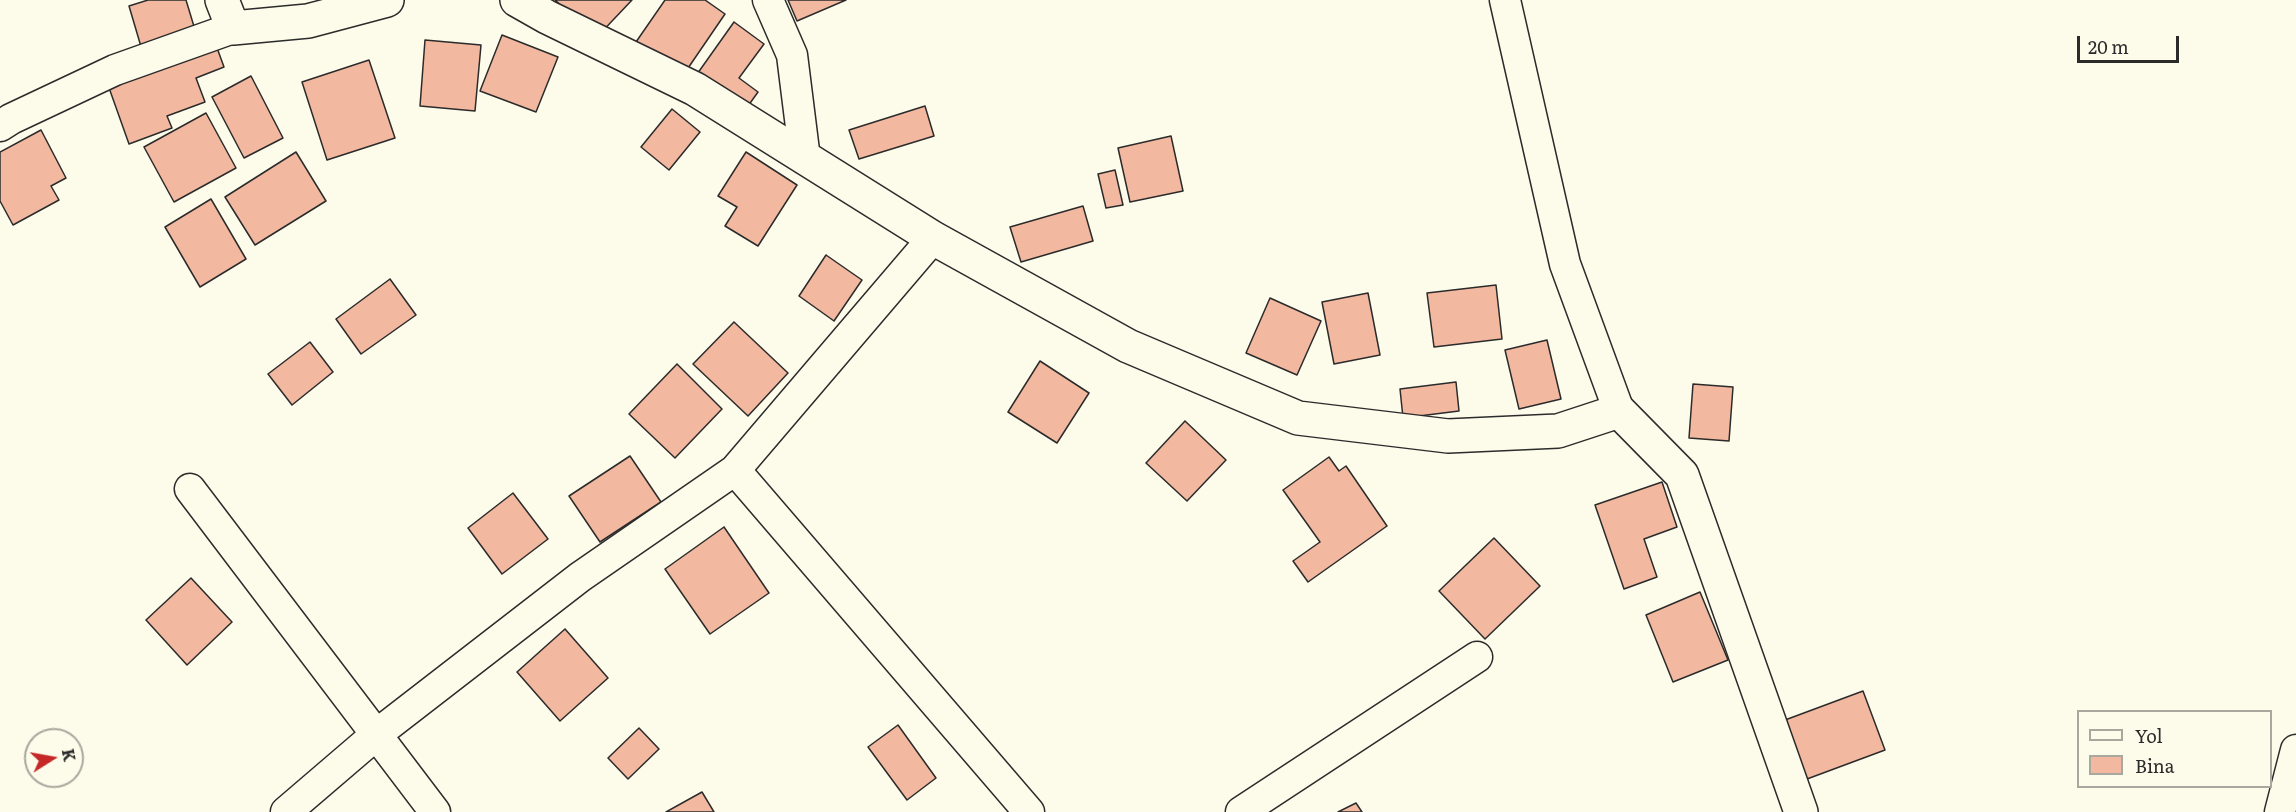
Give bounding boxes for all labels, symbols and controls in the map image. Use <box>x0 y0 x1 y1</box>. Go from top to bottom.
scale bar <box>2080 24 2182 62</box>
text: 20 m <box>2088 33 2129 60</box>
legend <box>2077 710 2272 788</box>
text: Yol <box>2135 722 2163 749</box>
north arrow <box>24 728 84 788</box>
text: K <box>57 746 83 763</box>
text: Bina <box>2135 752 2175 779</box>

